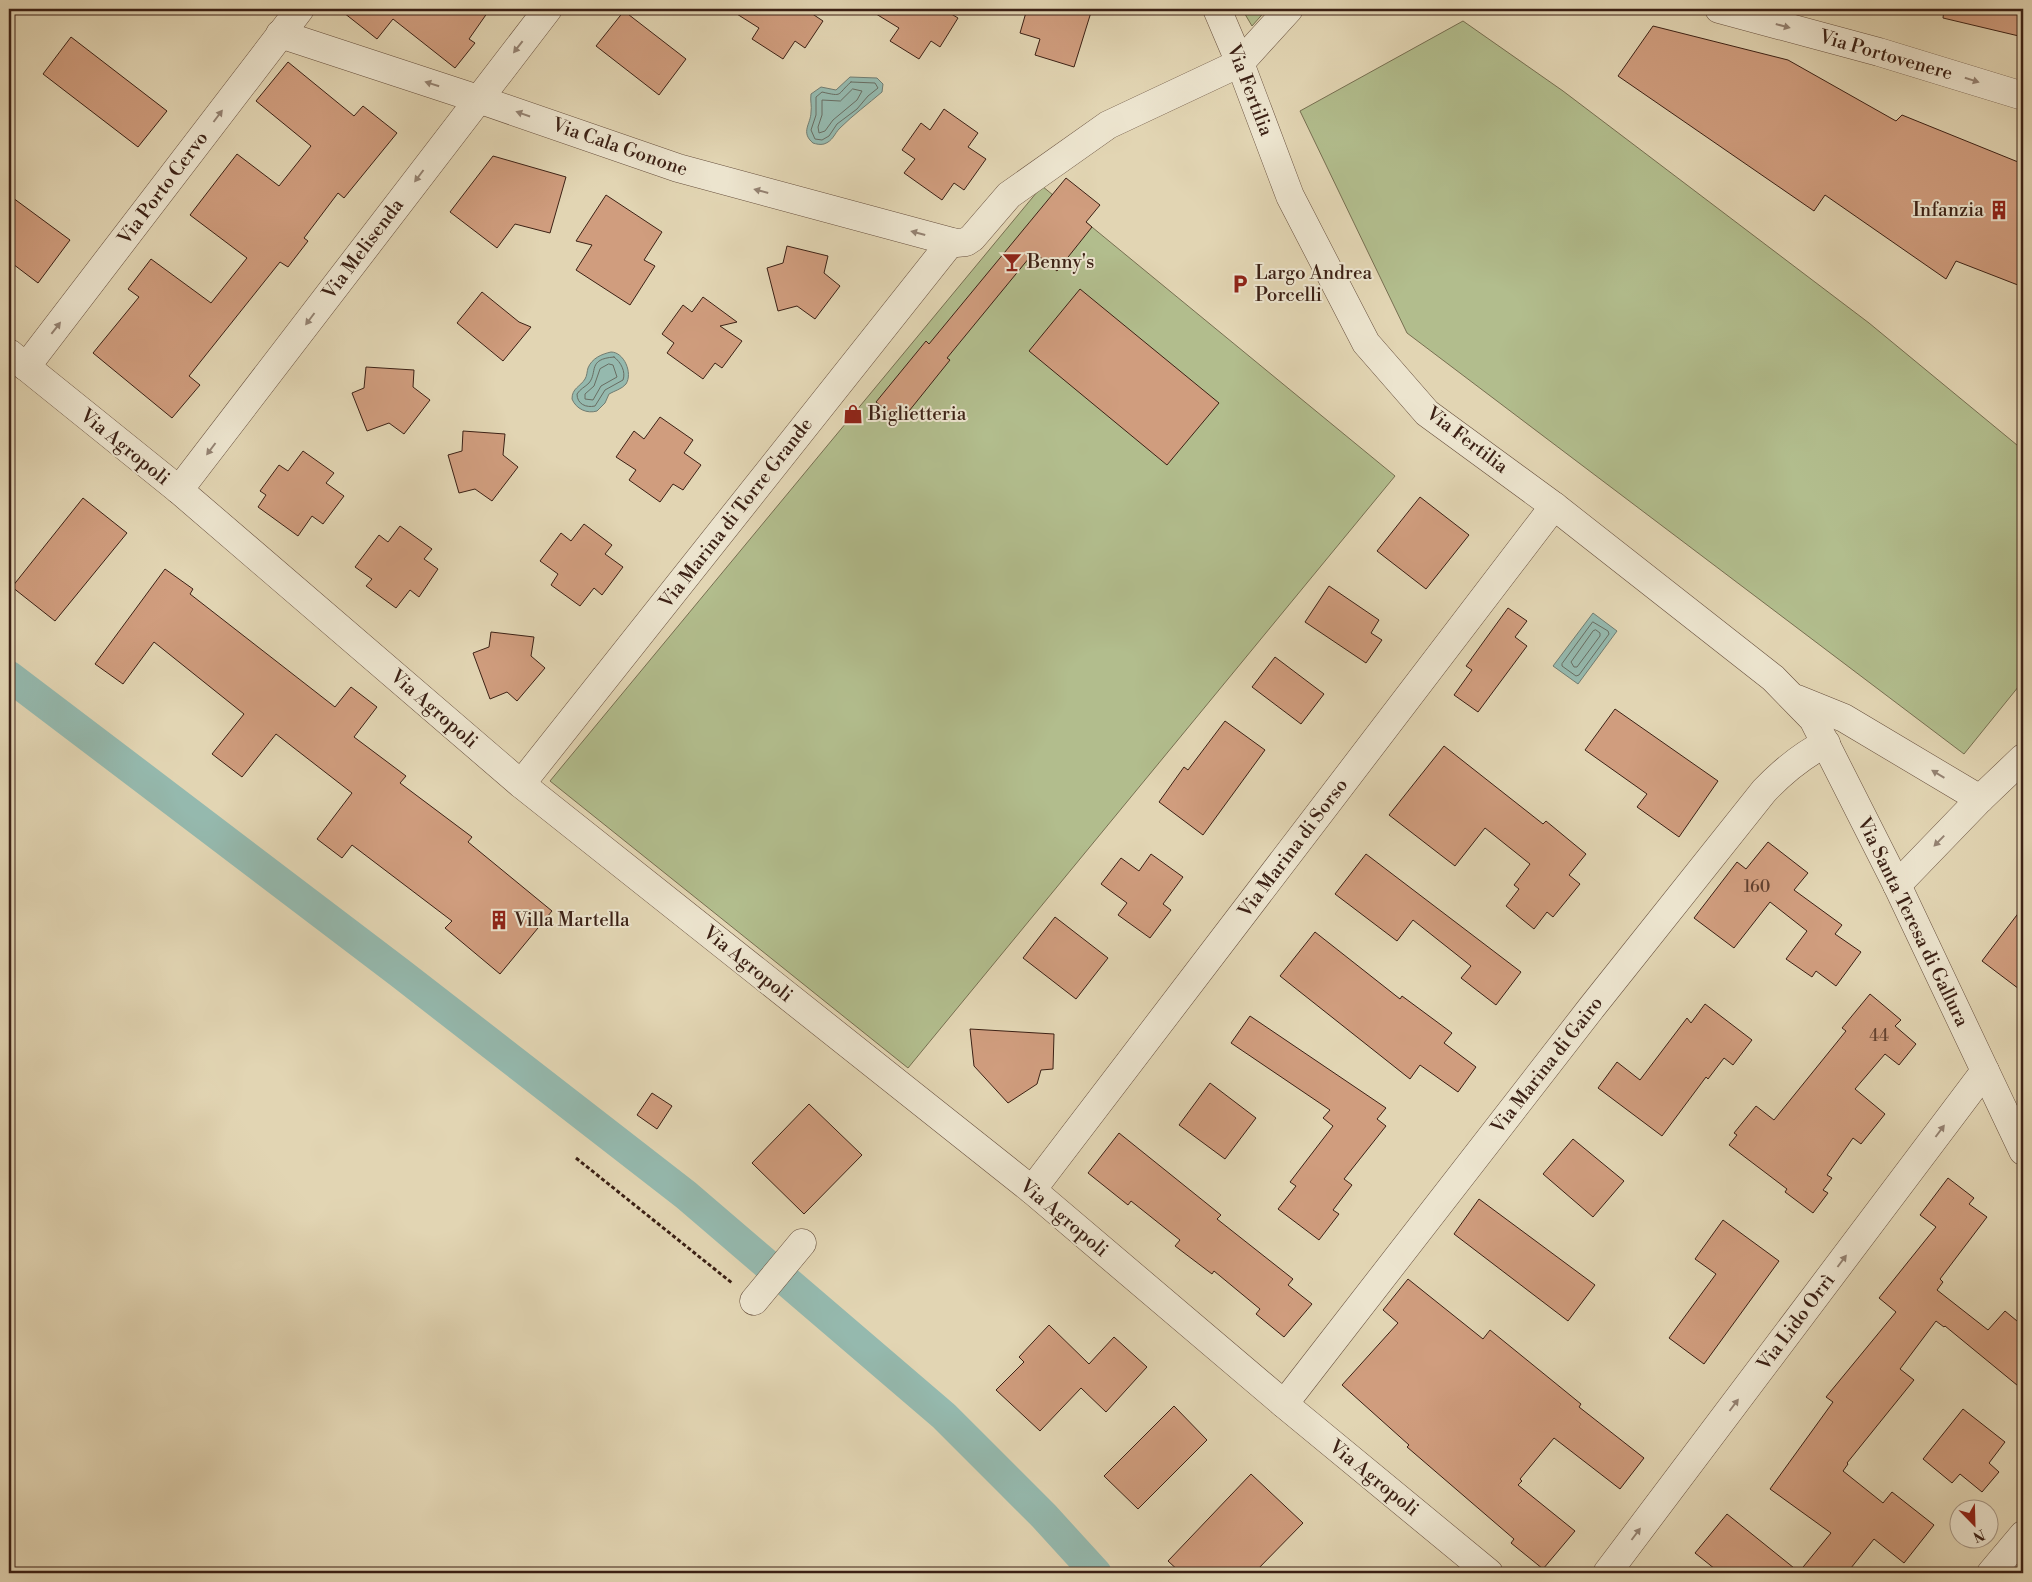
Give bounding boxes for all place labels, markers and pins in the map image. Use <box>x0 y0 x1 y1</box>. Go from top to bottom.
place label: Infanzia <box>1913 198 1984 222</box>
building icon: Infanzia <box>1988 199 2010 221</box>
place label: Benny's <box>1026 250 1094 274</box>
bar icon: Benny's <box>1001 251 1023 273</box>
place label: Largo Andrea Porcelli <box>1255 261 1372 307</box>
parking icon: Largo Andrea Porcelli <box>1229 273 1251 295</box>
place label: Biglietteria <box>867 402 967 426</box>
shop icon: Biglietteria <box>842 403 864 425</box>
place label: Villa Martella <box>513 908 630 932</box>
building icon: Villa Martella <box>488 909 510 931</box>

